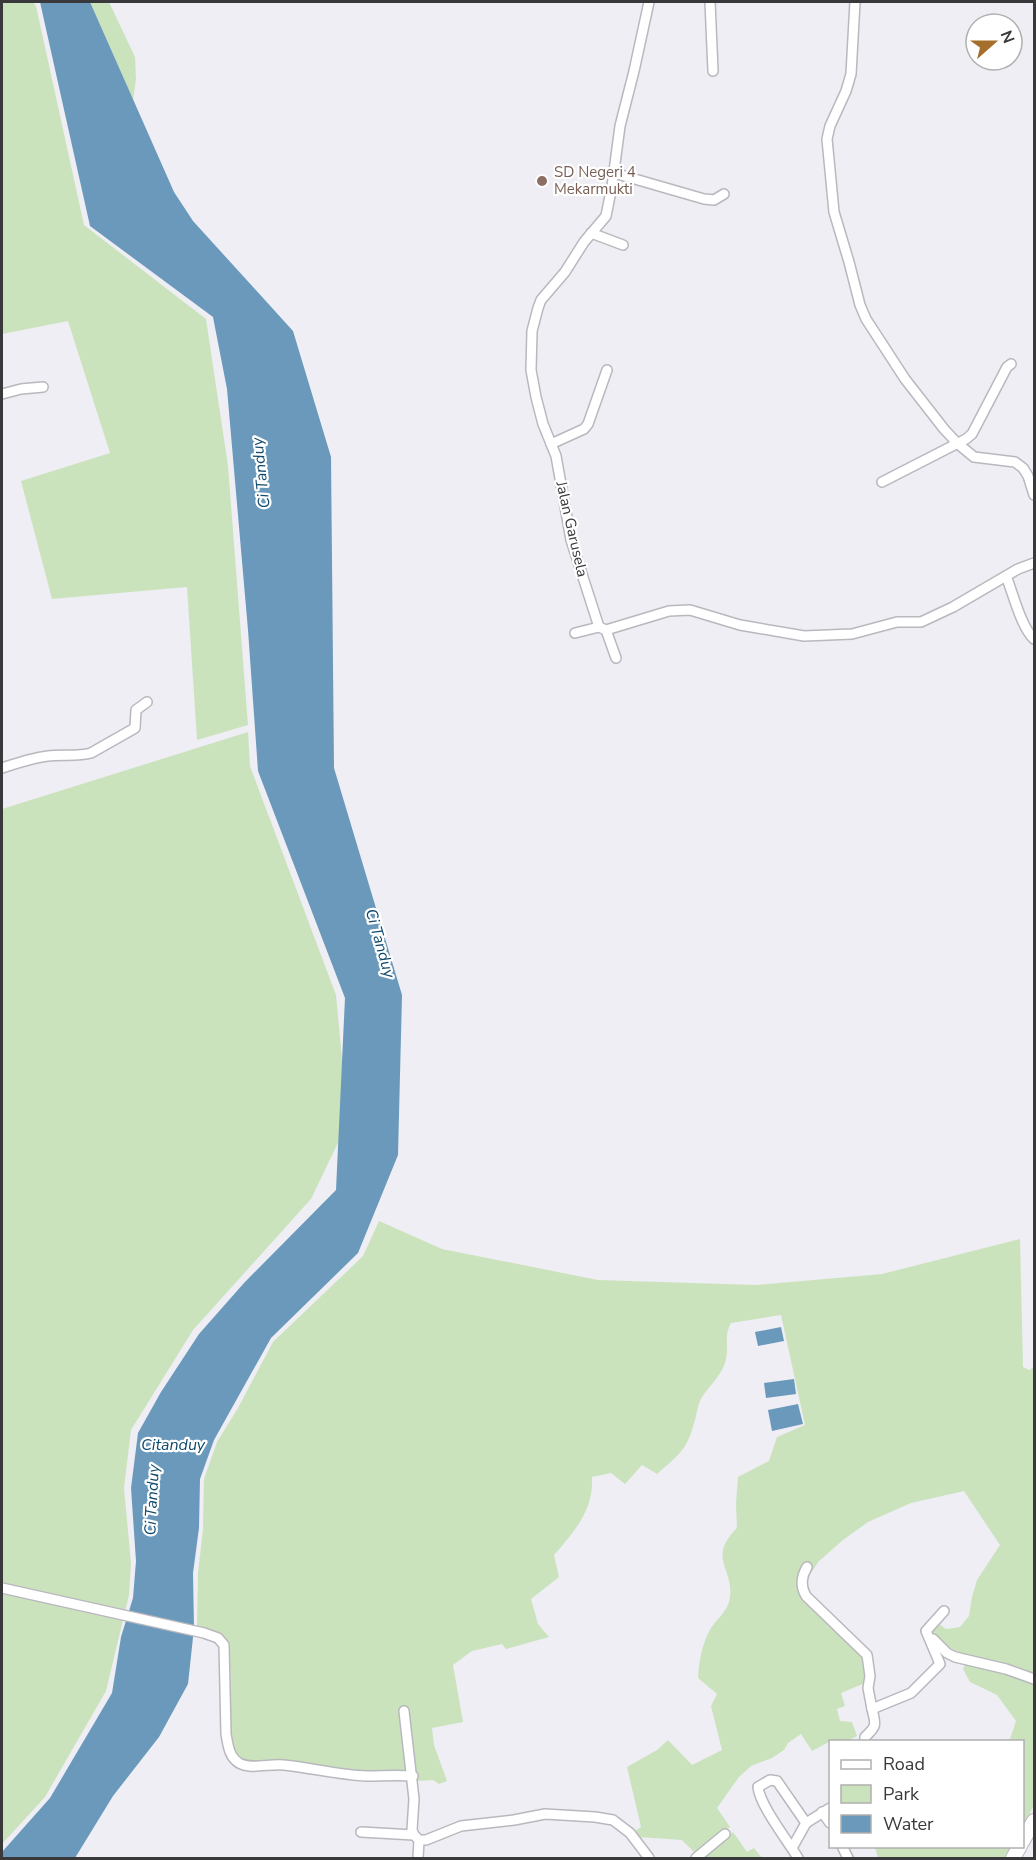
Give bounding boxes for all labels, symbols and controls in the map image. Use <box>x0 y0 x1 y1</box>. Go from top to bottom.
north arrow <box>964 12 1024 72</box>
text: N <box>995 27 1019 47</box>
place label: SD Negeri 4 Mekarmukti <box>554 162 636 199</box>
marker: SD Negeri 4 Mekarmukti <box>535 174 549 188</box>
water label: Ci Tanduy <box>246 436 276 509</box>
street label: Jalan Garusela <box>551 478 593 579</box>
water label: Ci Tanduy <box>360 906 401 981</box>
water label: Citanduy <box>141 1434 206 1456</box>
water label: Ci Tanduy <box>139 1463 165 1536</box>
legend <box>829 1740 1024 1848</box>
text: Road <box>883 1752 925 1776</box>
text: Park <box>883 1782 920 1806</box>
text: Water <box>883 1812 934 1836</box>

